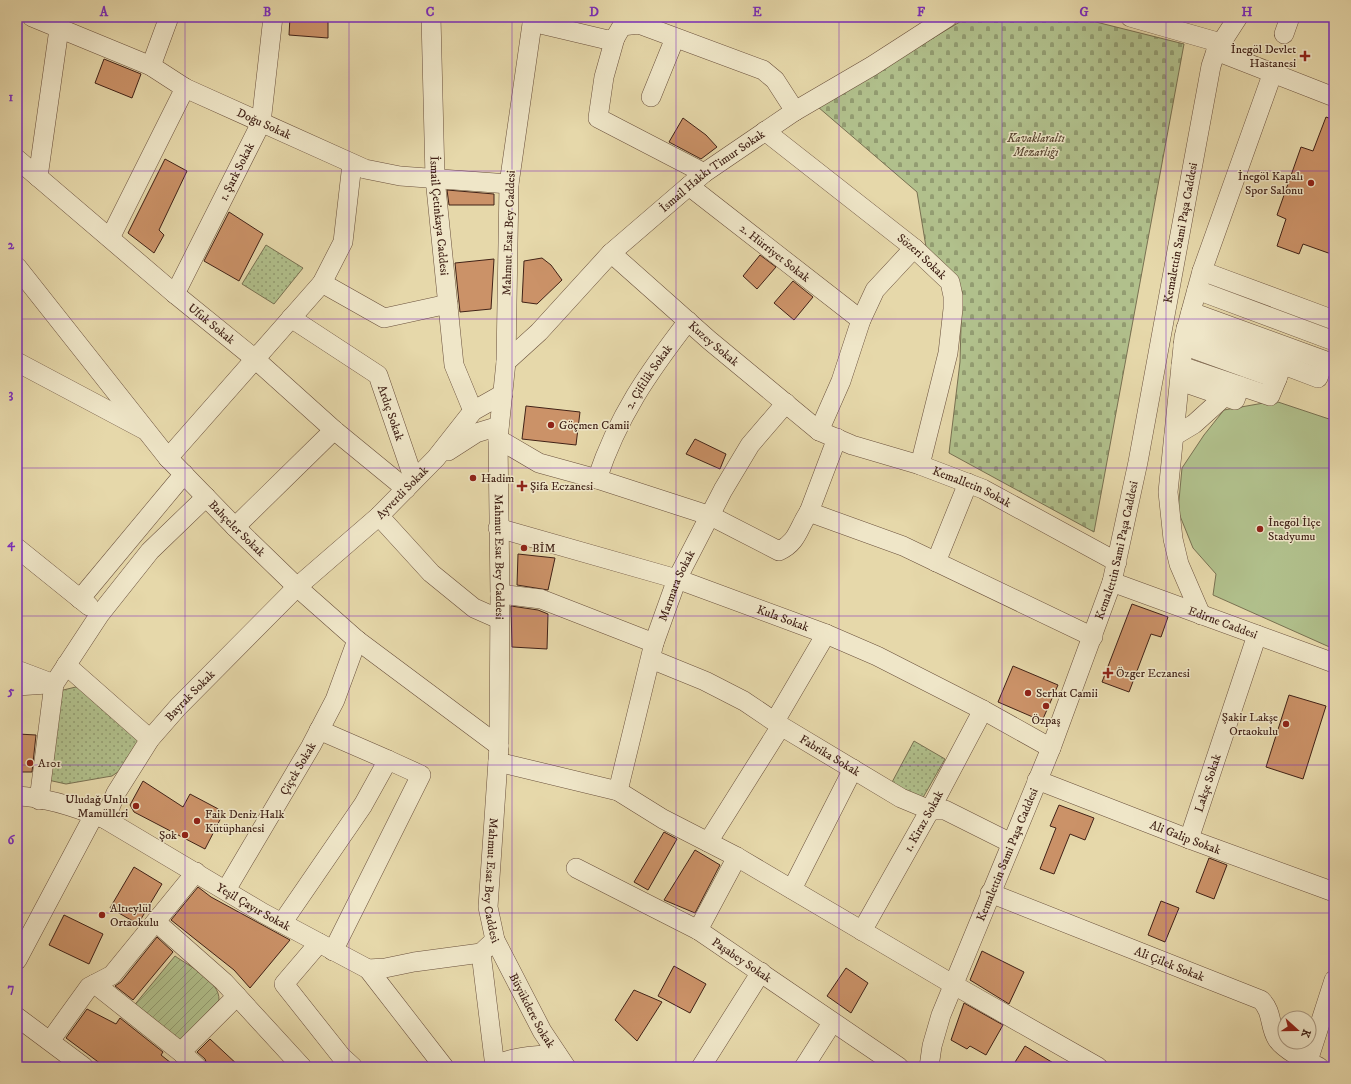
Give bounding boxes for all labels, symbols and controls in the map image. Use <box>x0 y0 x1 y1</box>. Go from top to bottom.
text: A <box>99 4 109 20</box>
text: B <box>263 4 271 20</box>
text: C <box>426 4 435 20</box>
text: D <box>589 4 599 20</box>
text: E <box>752 4 762 20</box>
text: F <box>917 4 926 20</box>
text: G <box>1079 4 1089 20</box>
text: H <box>1242 4 1253 20</box>
place label: İnegöl Devlet Hastanesi <box>1231 42 1296 71</box>
marker: İnegöl Devlet Hastanesi <box>1299 50 1311 62</box>
text: 1 <box>9 89 14 105</box>
street label: Doğu Sokak <box>235 105 294 142</box>
street label: İsmail Hakkı Timur Sokak <box>656 126 768 215</box>
park label: Kavaklaraltı Mezarlığı <box>1006 131 1065 160</box>
street label: 1. Şark Sokak <box>216 140 257 203</box>
street label: İsmail Çetinkaya Caddesi <box>427 156 452 276</box>
street label: Kemalettin Sami Paşa Caddesi <box>1160 161 1201 304</box>
place label: İnegöl Kapalı Spor Salonu <box>1238 169 1303 198</box>
street label: Mahmut Esat Bey Caddesi <box>499 170 519 296</box>
marker: İnegöl Kapalı Spor Salonu <box>1306 178 1316 188</box>
street label: 2. Hürriyet Sokak <box>737 221 813 285</box>
street label: Sözeri Sokak <box>894 230 950 283</box>
text: 2 <box>8 237 15 253</box>
street label: Ufuk Sokak <box>185 300 238 347</box>
street label: Kuzey Sokak <box>685 318 742 369</box>
street label: 2. Çiftlik Sokak <box>622 341 675 412</box>
street label: Ardıç Sokak <box>374 383 407 443</box>
text: 3 <box>9 386 14 402</box>
place label: Göçmen Camii <box>559 418 629 433</box>
marker: Göçmen Camii <box>546 420 556 430</box>
street label: Ayverdi Sokak <box>373 463 432 522</box>
street label: Kemalletin Sokak <box>931 463 1014 511</box>
place label: Hadim <box>481 471 514 486</box>
marker: Hadim <box>468 473 478 483</box>
place label: Şifa Eczanesi <box>530 479 593 494</box>
street label: Kemalettin Sami Paşa Caddesi <box>1091 480 1141 622</box>
marker: Şifa Eczanesi <box>517 481 527 491</box>
street label: Mahmut Esat Bey Caddesi <box>491 494 508 620</box>
street label: Bahçeler Sokak <box>206 497 268 560</box>
place label: İnegöl İlçe Stadyumu <box>1268 515 1321 544</box>
marker: İnegöl İlçe Stadyumu <box>1255 524 1265 534</box>
text: 4 <box>6 535 15 552</box>
place label: BİM <box>532 541 556 556</box>
marker: BİM <box>519 543 529 553</box>
street label: Marmara Sokak <box>655 547 698 623</box>
street label: Kula Sokak <box>755 602 811 635</box>
street label: Edirne Caddesi <box>1186 603 1260 642</box>
place label: Özger Eczanesi <box>1116 666 1190 681</box>
street label: Bayrak Sokak <box>162 667 218 724</box>
marker: Özger Eczanesi <box>1103 668 1113 678</box>
text: 5 <box>7 683 15 699</box>
place label: Serhat Camii <box>1036 686 1098 701</box>
marker: Serhat Camii <box>1023 688 1033 698</box>
marker: Özpaş <box>1041 701 1051 711</box>
place label: Şakir Lakşe Ortaokulu <box>1222 710 1278 739</box>
place label: Özpaş <box>1032 713 1060 728</box>
marker: Şakir Lakşe Ortaokulu <box>1281 719 1291 729</box>
street label: Fabrika Sokak <box>797 732 863 779</box>
street label: Çiçek Sokak <box>276 740 319 798</box>
street label: Lakşe Sokak <box>1191 752 1224 814</box>
place label: A101 <box>38 756 61 771</box>
marker: A101 <box>25 758 35 768</box>
street label: Kemalettin Sami Paşa Caddesi <box>973 786 1041 923</box>
street label: 1. Kiraz Sokak <box>901 788 947 854</box>
place label: Uludağ Unlu Mamülleri <box>65 792 128 821</box>
marker: Uludağ Unlu Mamülleri <box>131 801 141 811</box>
place label: Faik Deniz Halk Kütüphanesi <box>205 807 285 836</box>
marker: Faik Deniz Halk Kütüphanesi <box>192 816 202 826</box>
street label: Mahmut Esat Bey Caddesi <box>480 817 503 946</box>
street label: Ali Galip Sokak <box>1148 817 1223 858</box>
place label: Şok <box>159 828 177 843</box>
marker: Şok <box>180 830 190 840</box>
text: 6 <box>8 832 16 848</box>
street label: Yeşil Çayır Sokak <box>214 880 293 934</box>
place label: Altıeylül Ortaokulu <box>110 901 159 930</box>
marker: Altıeylül Ortaokulu <box>97 910 107 920</box>
street label: Paşabey Sokak <box>709 934 775 986</box>
street label: Ali Çilek Sokak <box>1132 943 1207 984</box>
street label: Büyükdere Sokak <box>506 971 559 1051</box>
text: 7 <box>8 980 15 996</box>
north arrow <box>1277 1010 1317 1050</box>
text: K <box>1297 1027 1313 1040</box>

